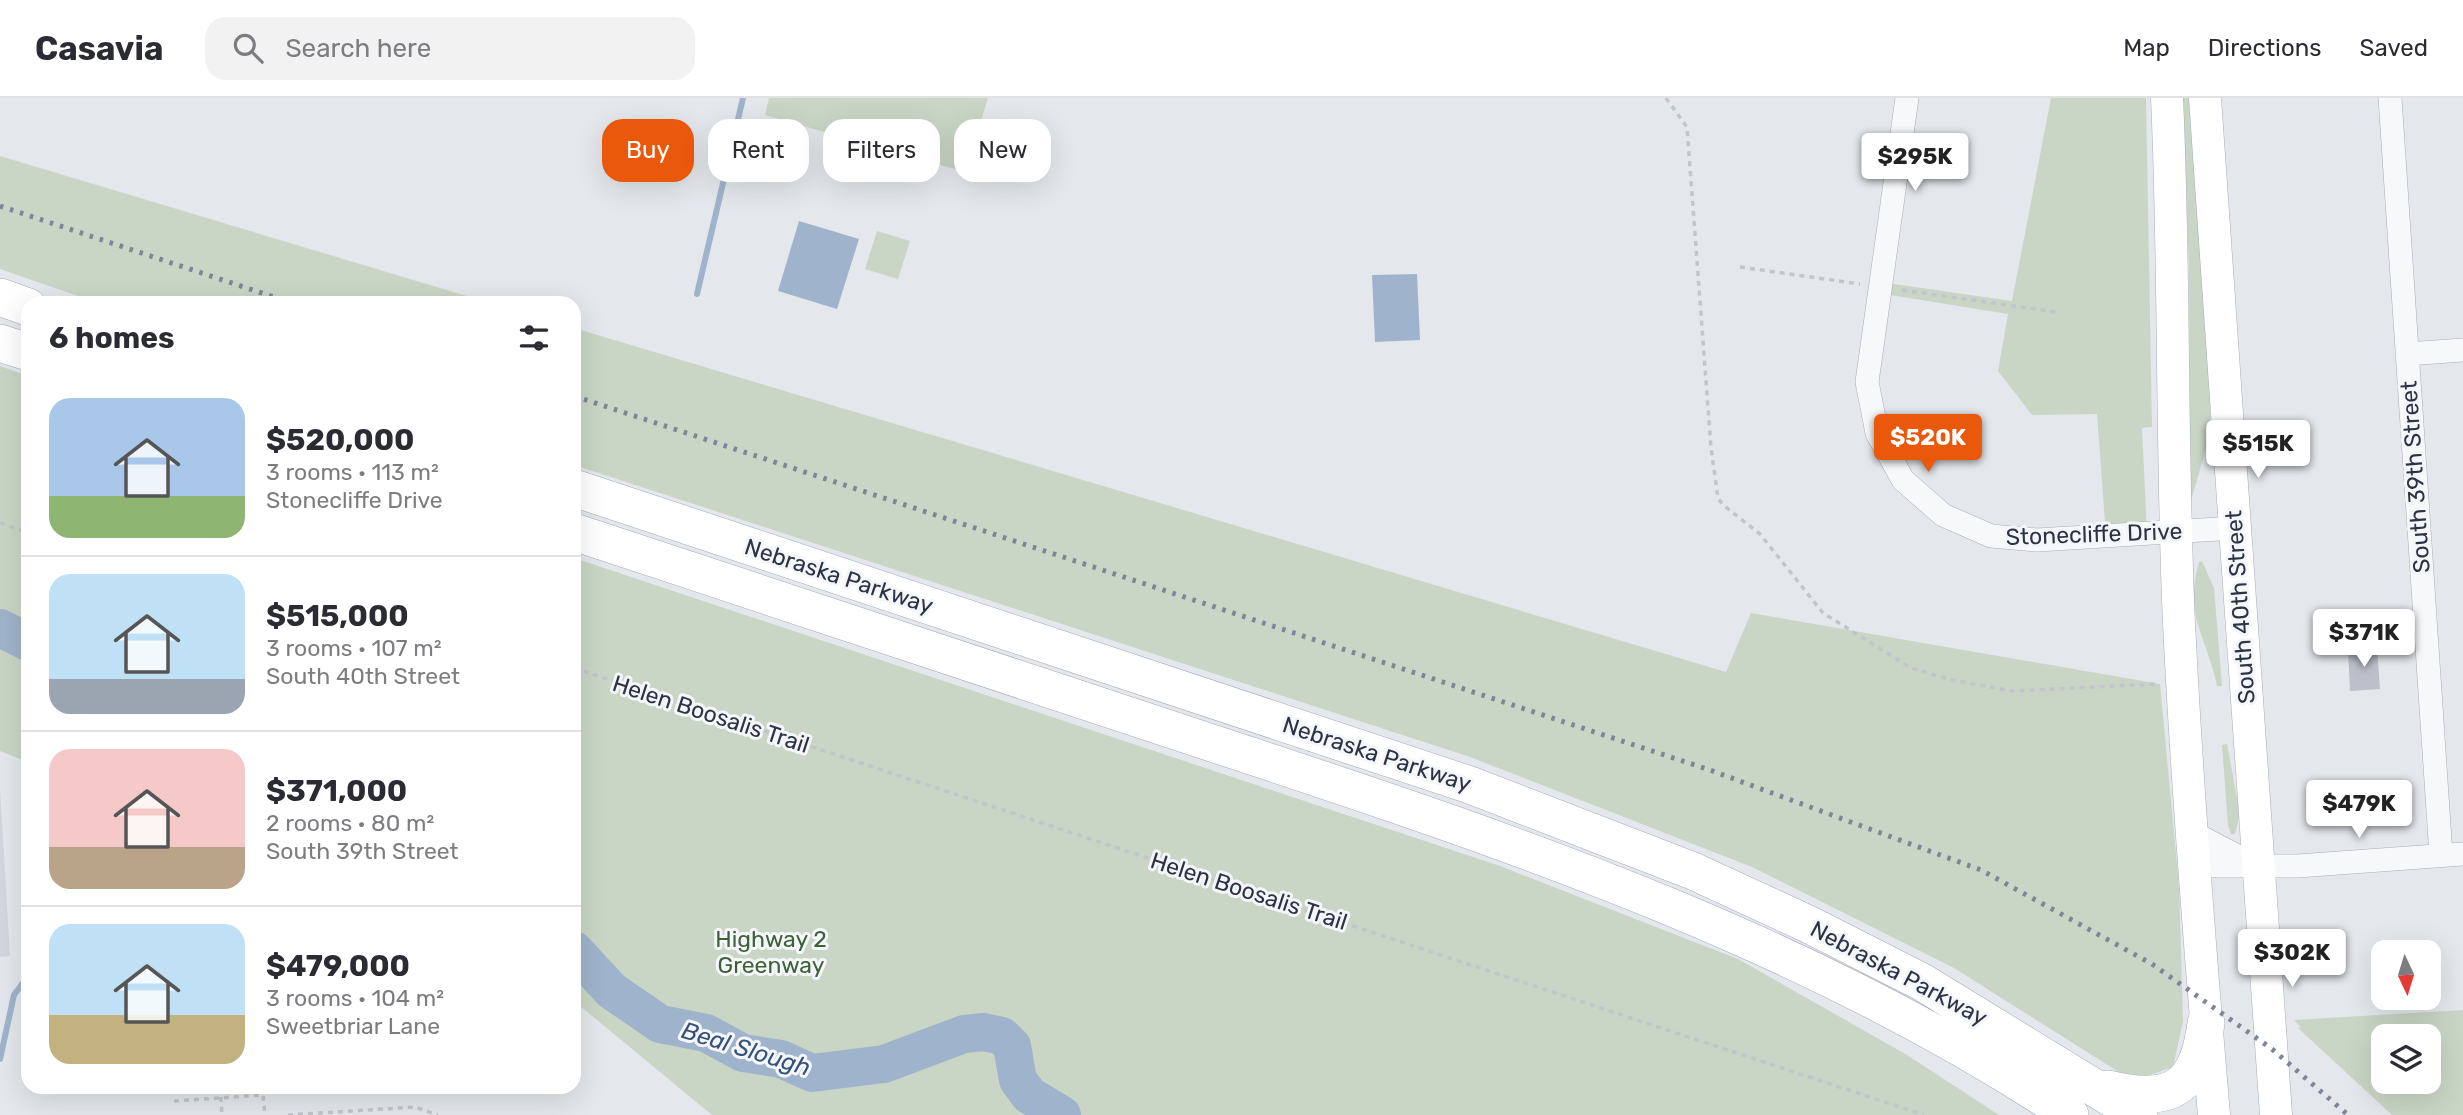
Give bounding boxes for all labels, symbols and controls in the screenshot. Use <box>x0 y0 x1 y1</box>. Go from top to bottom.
search box <box>205 17 695 80</box>
text: Casavia <box>35 29 163 68</box>
icon: search <box>229 29 267 67</box>
text: Search here <box>285 33 431 64</box>
text: Map <box>2123 34 2170 62</box>
text: Directions <box>2208 34 2321 62</box>
text: Saved <box>2359 34 2428 62</box>
chip: Buy <box>602 119 694 182</box>
chip: Rent <box>708 119 809 182</box>
chip: Filters <box>823 119 940 182</box>
chip: New <box>954 119 1051 182</box>
pin: $295K <box>1866 134 1964 193</box>
text: $295K <box>1877 142 1953 170</box>
icon: filters <box>515 319 553 357</box>
text: 6 homes <box>49 320 175 356</box>
street label: South 39th Street <box>2394 380 2436 574</box>
pin: $520K <box>1879 414 1977 474</box>
pin: $515K <box>2209 420 2307 480</box>
text: $520,000 <box>266 422 414 458</box>
text: $520K <box>1890 423 1966 451</box>
icon: home <box>105 426 189 510</box>
text: $515K <box>2222 429 2294 457</box>
text: 3 rooms · 113 m² <box>266 458 439 486</box>
text: Stonecliffe Drive <box>266 486 443 514</box>
street label: South 40th Street <box>2219 509 2261 705</box>
street label: Stonecliffe Drive <box>2005 517 2183 551</box>
street label: Nebraska Parkway <box>741 532 937 620</box>
text: $515,000 <box>266 598 409 634</box>
icon: home <box>105 602 189 686</box>
pin: $371K <box>2315 610 2413 669</box>
text: $371K <box>2329 618 2399 646</box>
text: 3 rooms · 107 m² <box>266 634 442 662</box>
text: South 40th Street <box>266 662 460 690</box>
street label: Helen Boosalis Trail <box>609 669 813 759</box>
street label: Nebraska Parkway <box>1279 710 1475 798</box>
text: $371,000 <box>266 773 407 809</box>
icon: home <box>105 777 189 861</box>
pin: $479K <box>2310 780 2408 840</box>
text: $479K <box>2322 789 2396 817</box>
text: 2 rooms · 80 m² <box>266 809 434 837</box>
text: South 39th Street <box>266 837 459 865</box>
street label: Helen Boosalis Trail <box>1147 846 1351 936</box>
street label: Nebraska Parkway <box>1806 914 1993 1032</box>
park label: Highway 2 Greenway <box>715 925 827 979</box>
pin: $302K <box>2243 930 2341 989</box>
text: $302K <box>2254 938 2330 966</box>
north arrow <box>2371 940 2441 1010</box>
map controls <box>2371 940 2441 1094</box>
text: $479,000 <box>266 948 410 984</box>
icon: home <box>105 952 189 1036</box>
text: 3 rooms · 104 m² <box>266 984 444 1012</box>
text: Sweetbriar Lane <box>266 1012 440 1040</box>
water label: Beal Slough <box>678 1016 814 1082</box>
button: layers <box>2371 1024 2441 1094</box>

